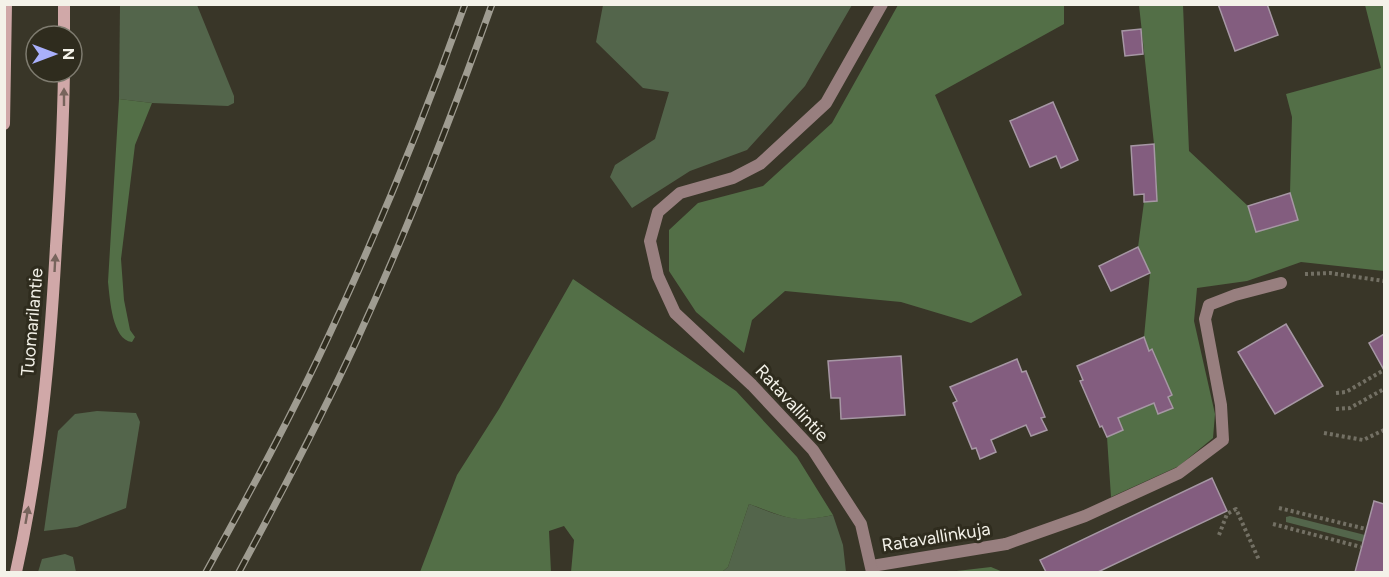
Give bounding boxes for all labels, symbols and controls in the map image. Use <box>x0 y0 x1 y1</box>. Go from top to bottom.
north arrow <box>24 24 84 84</box>
text: N <box>59 48 78 60</box>
one-way arrow <box>59 87 69 106</box>
one-way arrow <box>50 253 60 272</box>
street label: Tuomarilantie <box>16 267 48 377</box>
street label: Ratavallintie <box>751 360 833 446</box>
one-way arrow <box>23 505 32 524</box>
street label: Ratavallinkuja <box>880 518 992 556</box>

